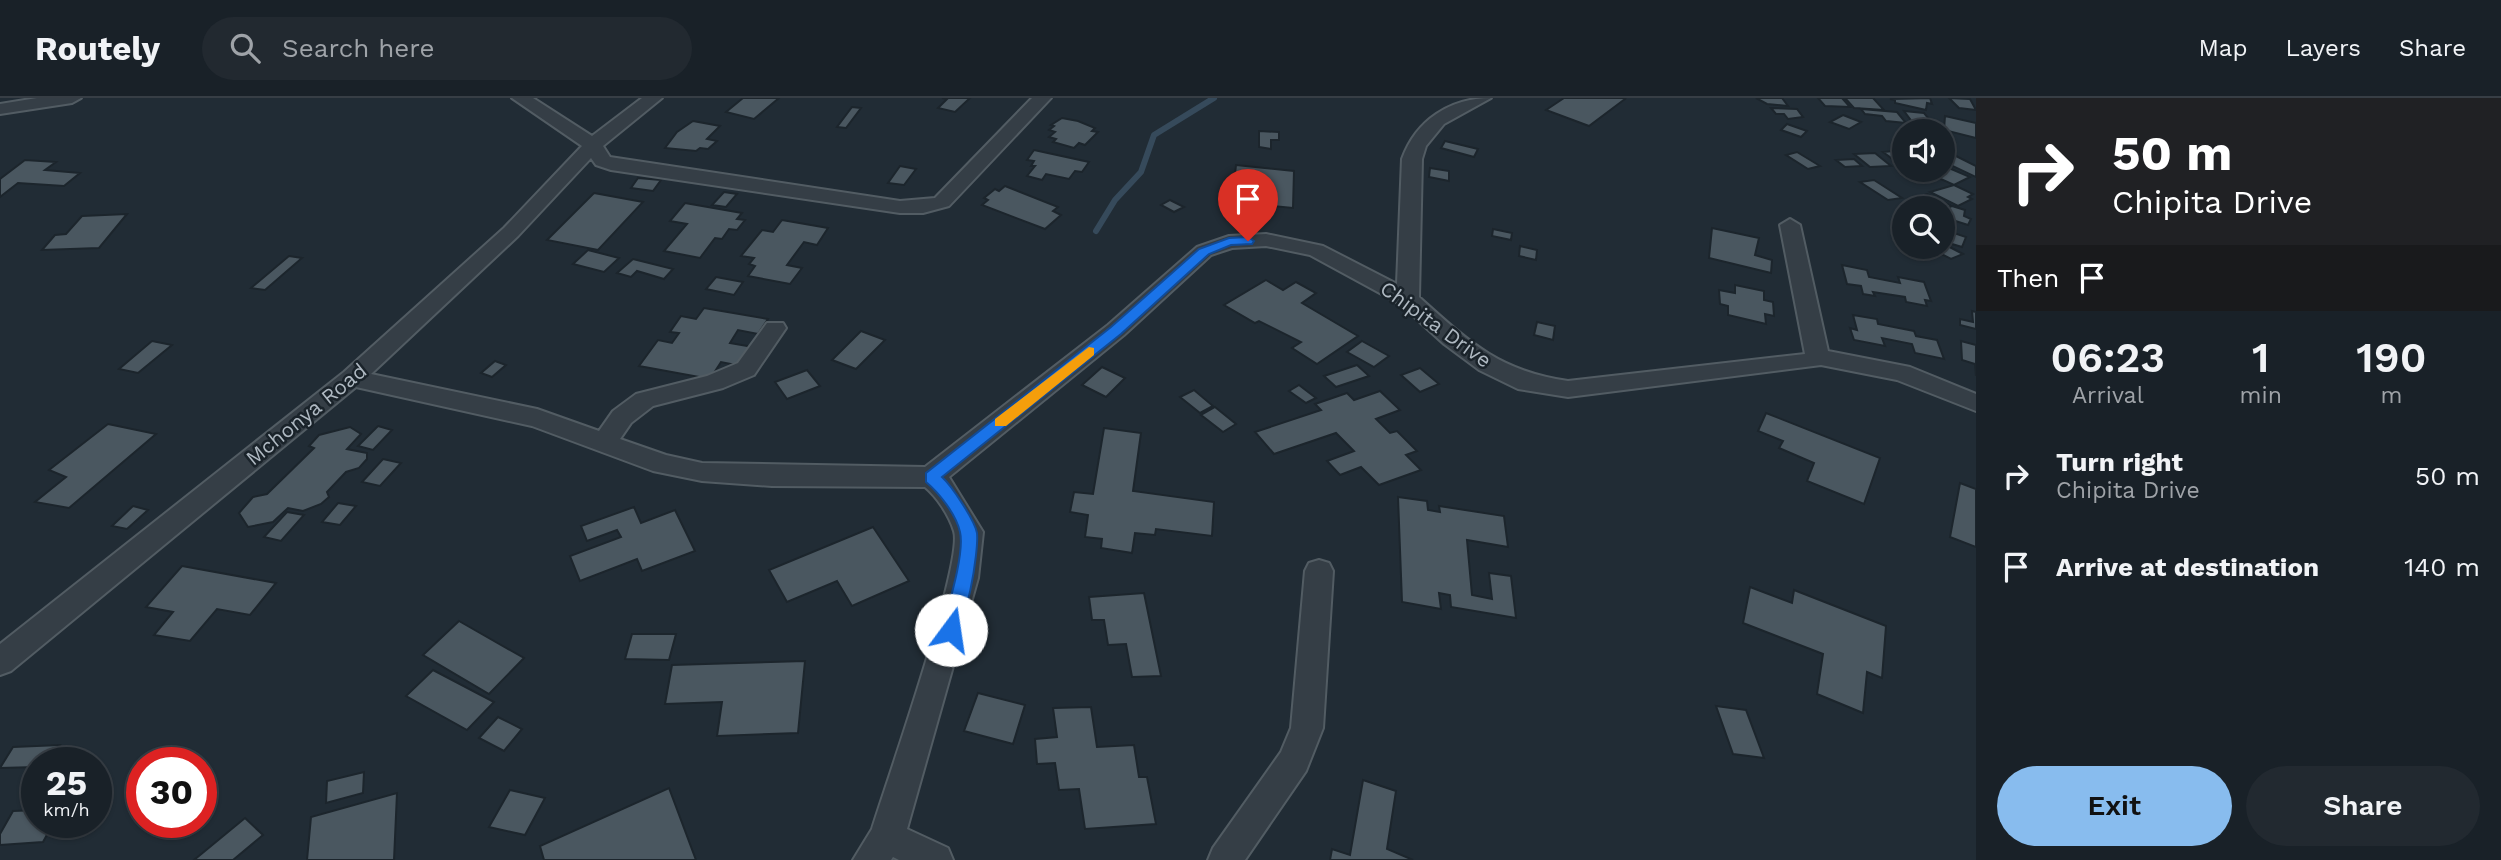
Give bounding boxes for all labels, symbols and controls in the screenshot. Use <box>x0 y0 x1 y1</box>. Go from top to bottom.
search box <box>202 17 692 80</box>
text: Routely <box>35 29 160 68</box>
icon: search <box>226 29 264 67</box>
text: Search here <box>282 33 434 63</box>
text: Map <box>2199 34 2247 62</box>
text: Layers <box>2285 34 2361 62</box>
text: Share <box>2399 34 2466 62</box>
map controls <box>1892 119 1955 259</box>
button: sound <box>1892 119 1955 182</box>
text: 50 m <box>2112 124 2232 182</box>
icon: right <box>1997 126 2088 217</box>
pin <box>1218 169 1278 241</box>
icon: arrive <box>1229 180 1267 218</box>
text: Chipita Drive <box>2112 183 2312 221</box>
button: search <box>1892 196 1955 259</box>
icon: arrive <box>2073 259 2111 297</box>
text: Then <box>1997 263 2059 293</box>
street label: Chipita Drive <box>1376 275 1496 373</box>
text: 06:23 <box>2050 333 2165 382</box>
text: 1 <box>2252 333 2269 382</box>
text: 190 <box>2356 333 2426 382</box>
street label: Mchonya Road <box>241 358 371 470</box>
text: Arrival <box>2072 382 2144 409</box>
text: min <box>2240 382 2282 409</box>
text: m <box>2380 382 2402 409</box>
text: Turn right <box>2056 447 2183 477</box>
icon: right <box>1997 457 2035 495</box>
text: 50 m <box>2415 461 2480 491</box>
text: Chipita Drive <box>2056 477 2200 504</box>
icon: arrive <box>1997 548 2035 586</box>
text: Arrive at destination <box>2056 552 2319 582</box>
text: 140 m <box>2404 552 2480 582</box>
position arrow <box>914 593 988 667</box>
speed limit sign: 30 <box>126 747 217 838</box>
text: 25 <box>46 762 87 804</box>
button: Exit <box>1997 766 2232 846</box>
button: Share <box>2246 766 2480 846</box>
text: km/h <box>43 799 90 820</box>

